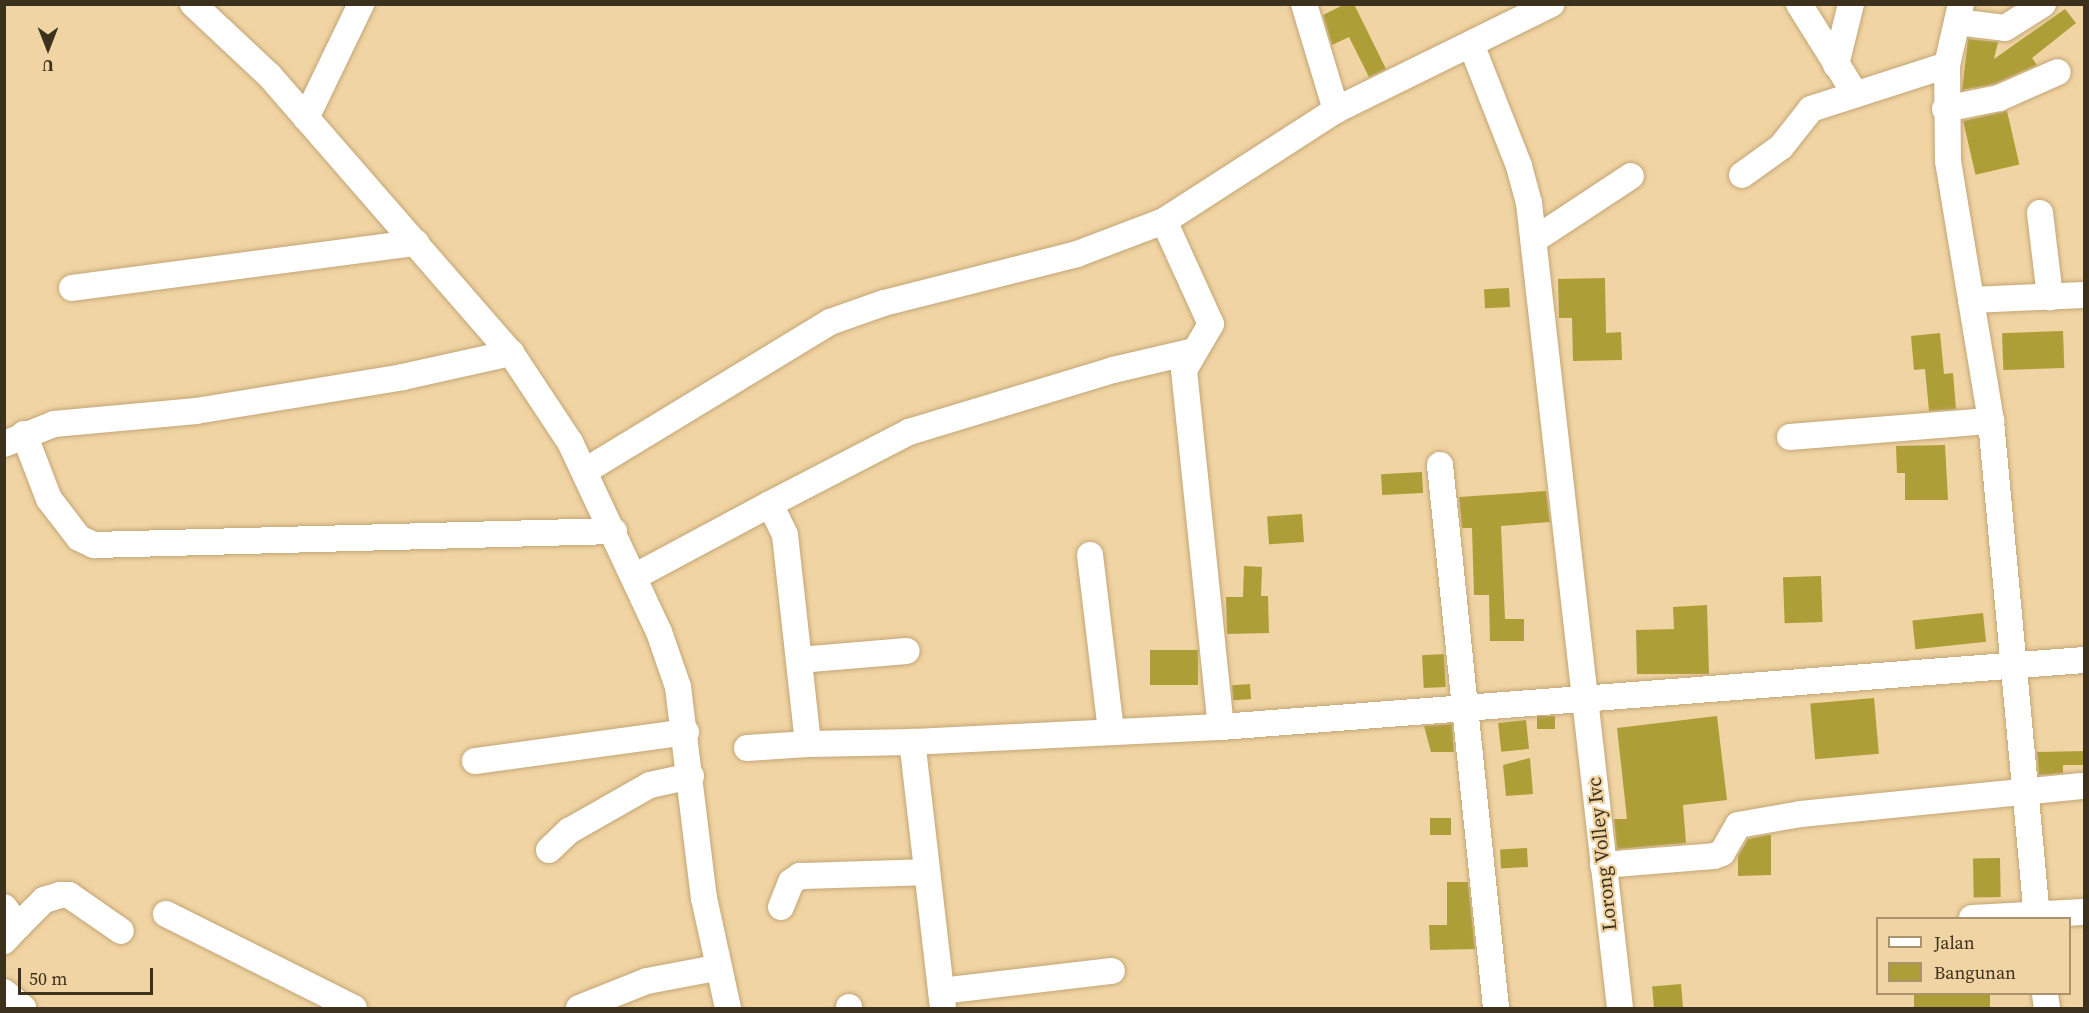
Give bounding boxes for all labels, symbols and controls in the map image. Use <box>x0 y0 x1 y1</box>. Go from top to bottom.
north arrow <box>18 18 78 78</box>
text: U <box>42 55 54 77</box>
street label: Lorong Volley Ivc <box>1582 776 1622 932</box>
legend <box>1876 917 2071 995</box>
text: Jalan <box>1934 930 1975 955</box>
scale bar <box>21 956 156 994</box>
text: Bangunan <box>1934 960 2016 985</box>
text: 50 m <box>29 966 67 991</box>

